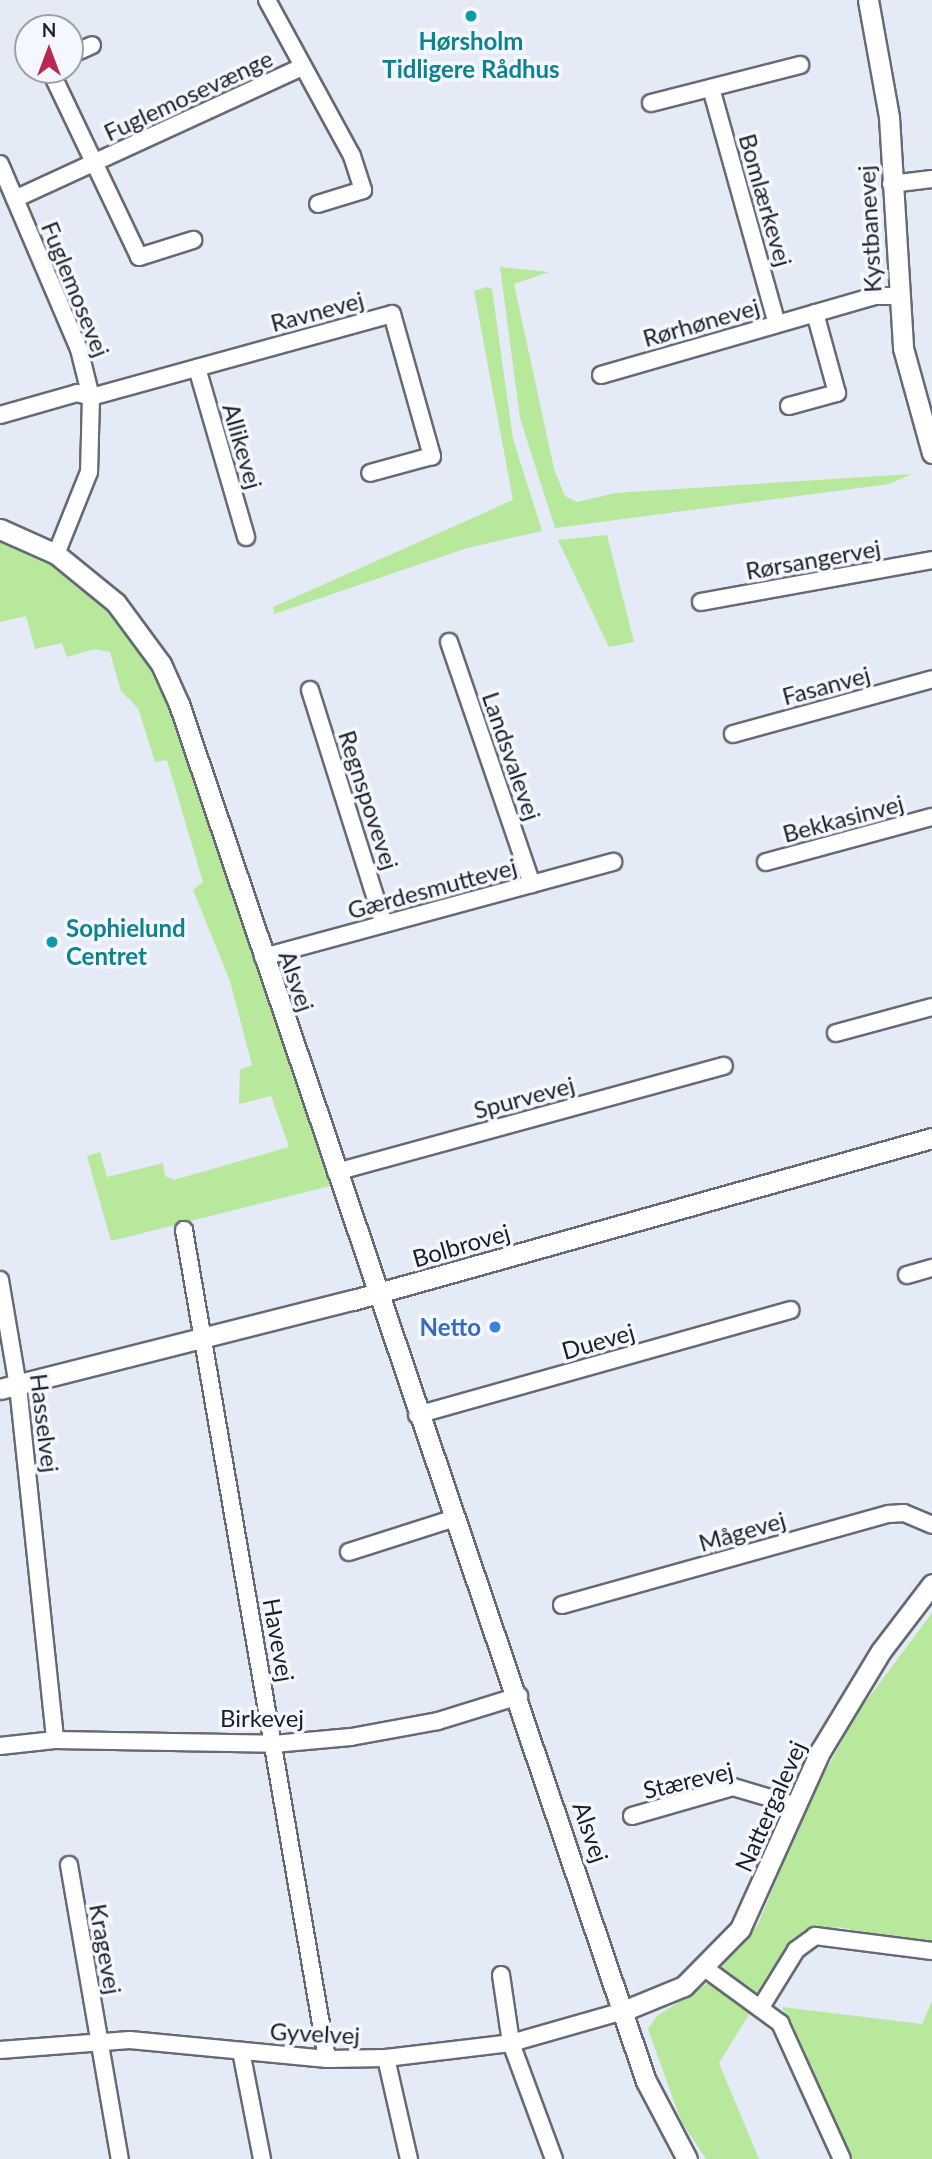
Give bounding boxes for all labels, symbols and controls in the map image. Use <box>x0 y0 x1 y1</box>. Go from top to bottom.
marker: Hørsholm Tidligere Rådhus <box>463 8 479 24</box>
north arrow <box>14 14 84 84</box>
text: N <box>42 18 56 41</box>
place label: Hørsholm Tidligere Rådhus <box>382 27 560 83</box>
street label: Fuglemosevænge <box>99 43 277 147</box>
street label: Bomlærkevej <box>733 130 799 270</box>
street label: Kystbanevej <box>851 165 887 293</box>
street label: Fuglemosevej <box>36 217 116 361</box>
street label: Ravnevej <box>267 285 367 337</box>
street label: Rørhønevej <box>639 292 763 352</box>
street label: Allikevej <box>217 400 269 492</box>
street label: Rørsangervej <box>743 533 883 585</box>
street label: Fasanvej <box>779 659 873 711</box>
street label: Landsvalevej <box>477 688 547 824</box>
street label: Regnspovevej <box>333 727 405 873</box>
street label: Bekkasinvej <box>779 788 907 848</box>
street label: Gærdesmuttevej <box>344 852 520 924</box>
place label: Sophielund Centret <box>66 914 186 970</box>
marker: Sophielund Centret <box>44 934 60 950</box>
street label: Alsvej <box>273 947 321 1015</box>
street label: Spurvevej <box>470 1070 578 1124</box>
street label: Bolbrovej <box>409 1217 513 1273</box>
place label: Netto <box>420 1313 481 1341</box>
street label: Duevej <box>558 1317 638 1365</box>
marker: Netto <box>487 1319 503 1335</box>
street label: Hasselvej <box>25 1372 65 1474</box>
street label: Mågevej <box>695 1505 789 1557</box>
street label: Havevej <box>257 1596 301 1684</box>
street label: Birkevej <box>220 1704 304 1732</box>
street label: Nattergalevej <box>728 1736 812 1876</box>
street label: Stærevej <box>640 1756 736 1804</box>
street label: Alsvej <box>567 1798 615 1866</box>
street label: Kragevej <box>84 1901 128 1997</box>
street label: Gyvelvej <box>269 2016 361 2050</box>

